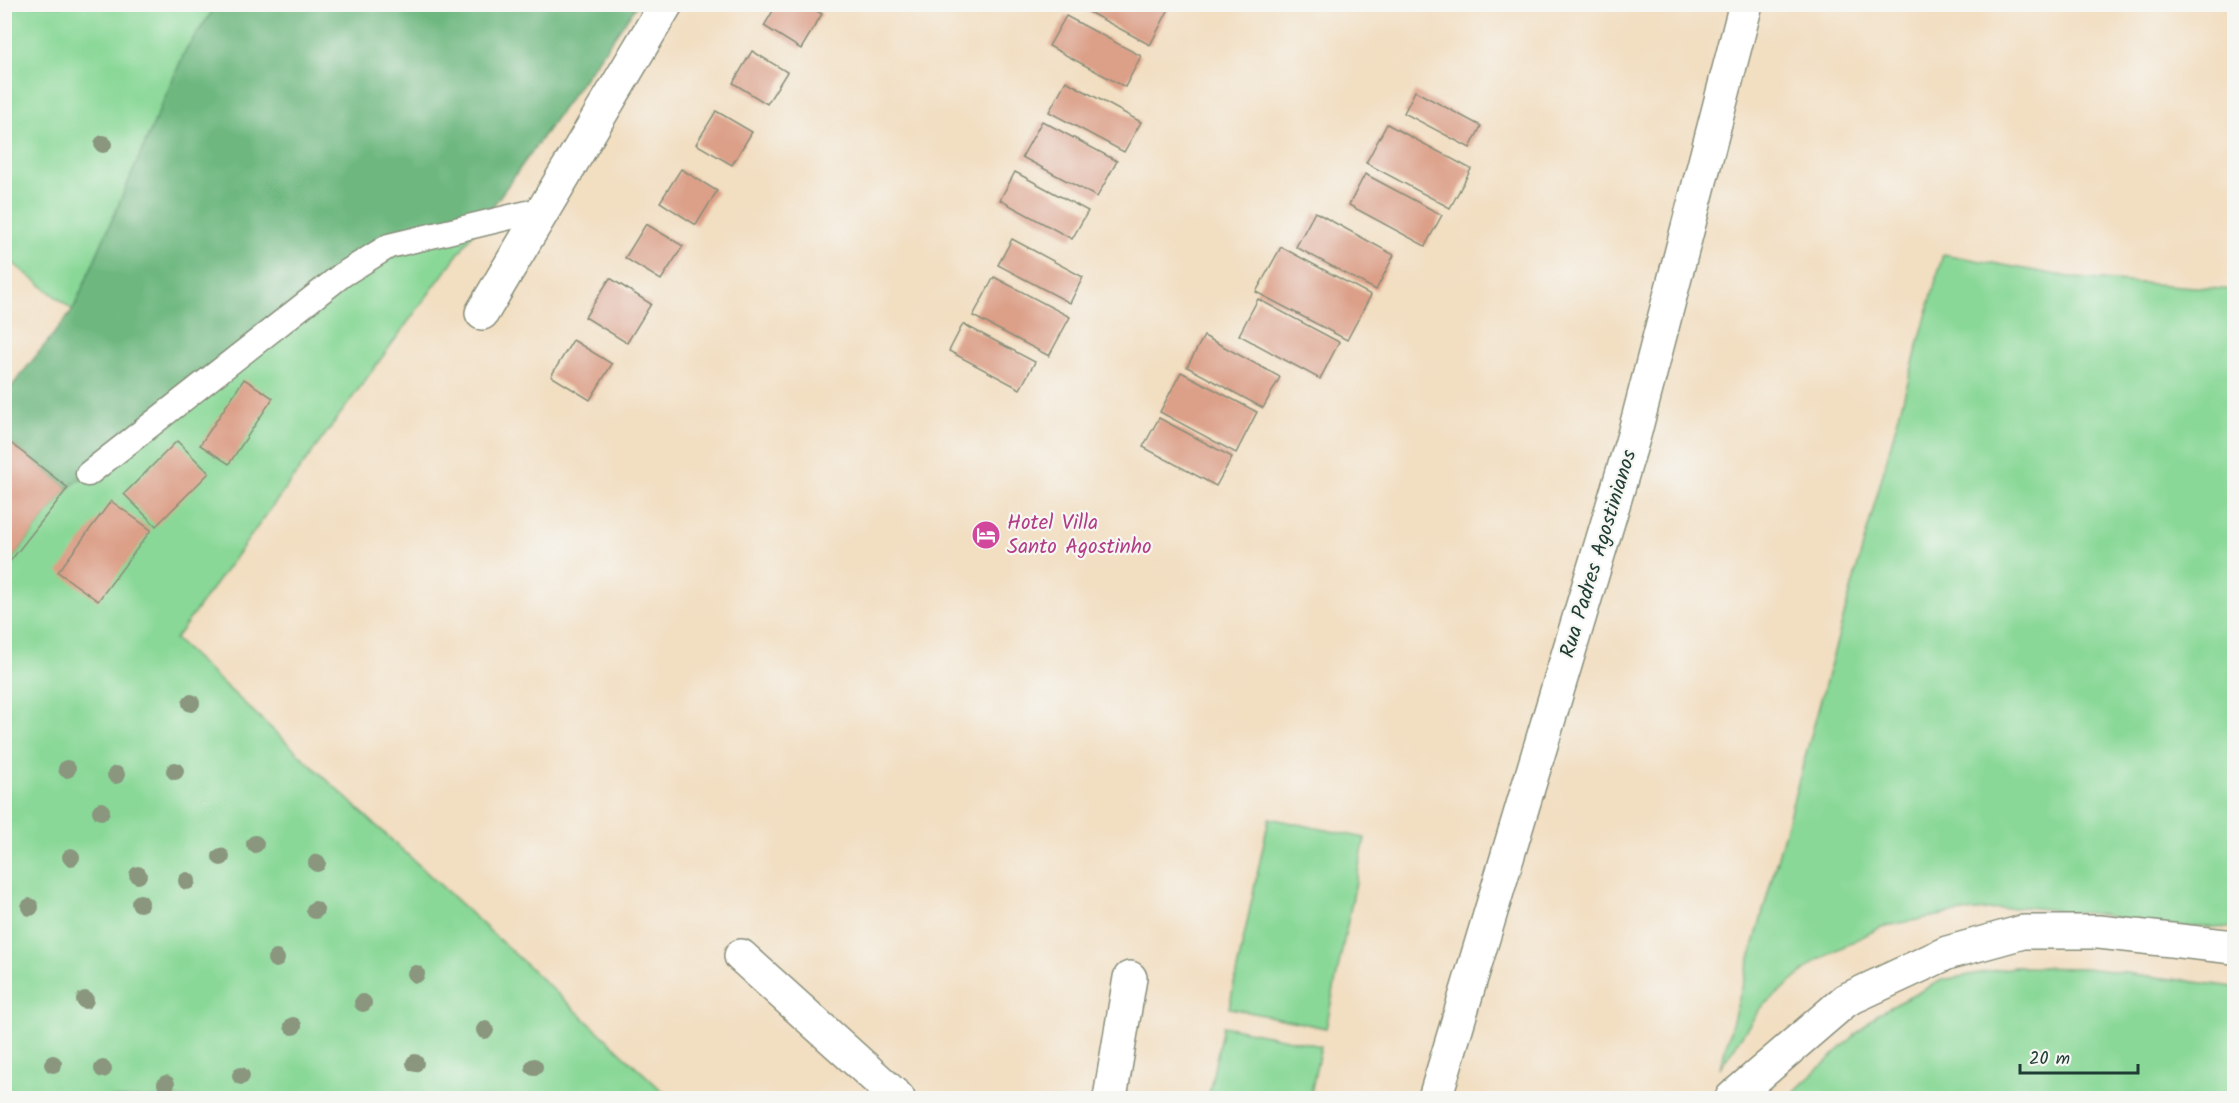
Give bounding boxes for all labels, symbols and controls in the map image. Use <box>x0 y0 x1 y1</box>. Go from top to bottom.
street label: Rua Padres Agostinianos <box>1552 446 1646 662</box>
place label: Hotel Villa Santo Agostinho <box>1007 507 1152 564</box>
hotel icon: Hotel Villa Santo Agostinho <box>970 519 1002 551</box>
scale bar <box>2020 1037 2138 1075</box>
text: 20 m <box>2029 1045 2070 1074</box>

